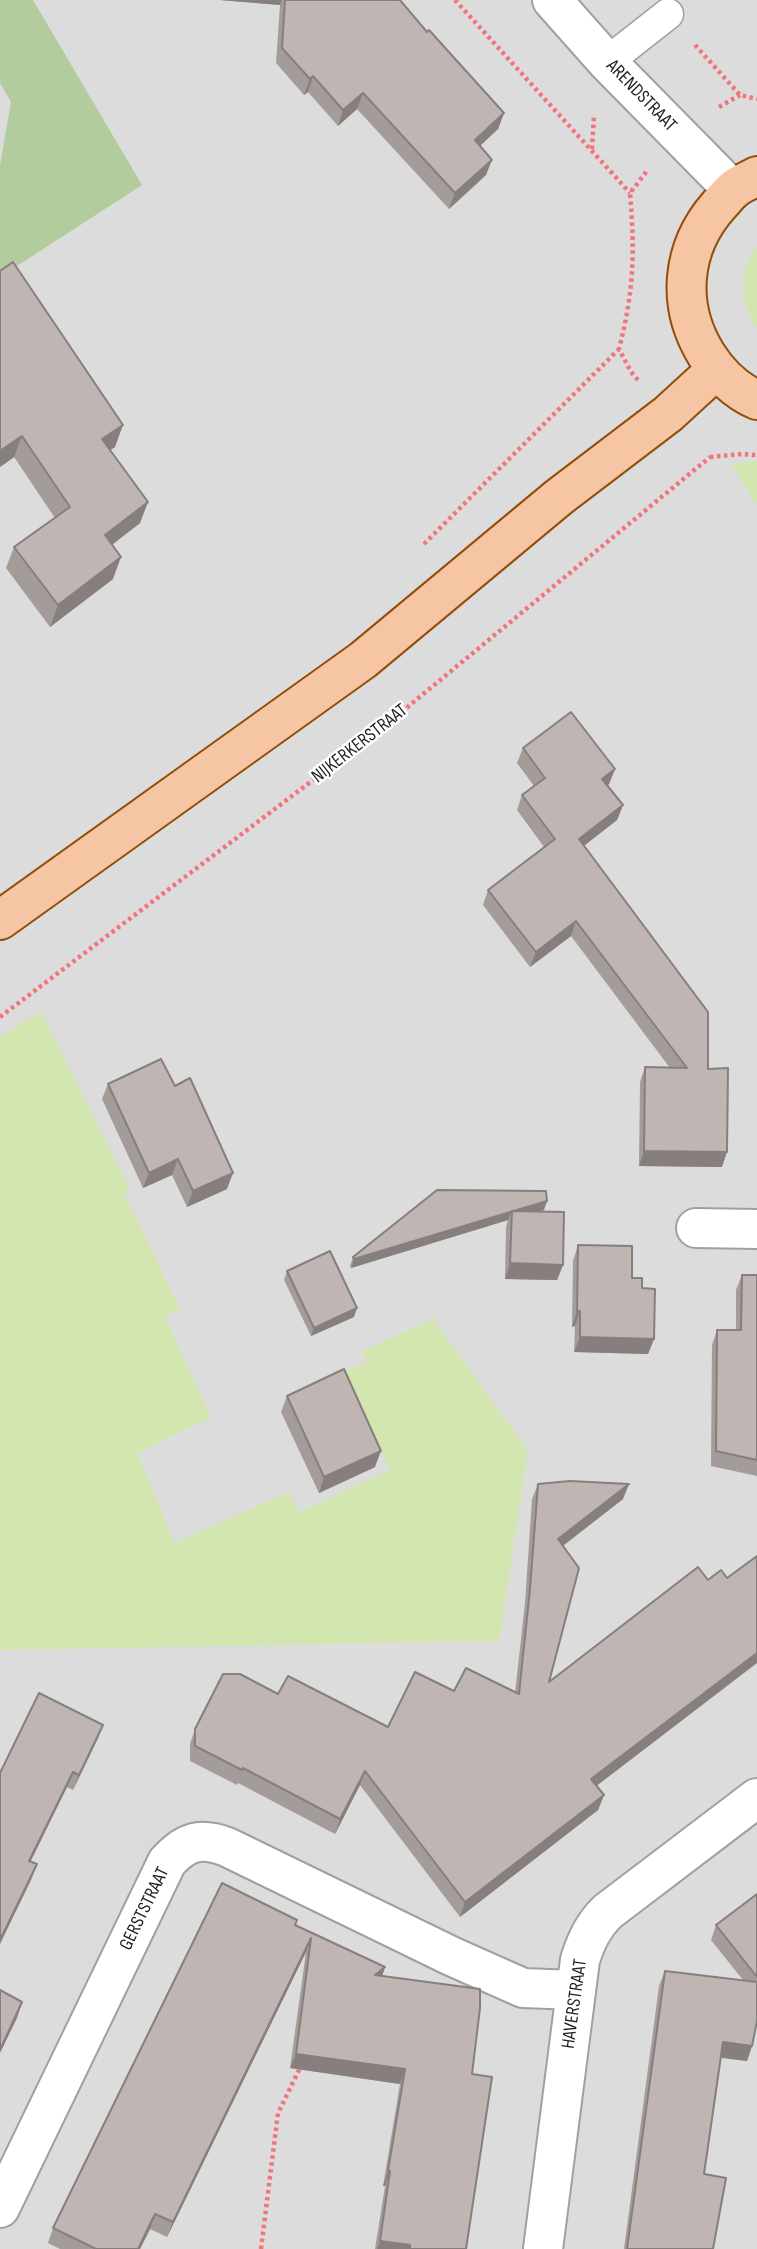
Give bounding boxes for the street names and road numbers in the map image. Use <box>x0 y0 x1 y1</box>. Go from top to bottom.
street label: ARENDSTRAAT <box>601 55 681 137</box>
street label: NIJKERKERSTRAAT <box>307 699 413 789</box>
street label: GERSTSTRAAT <box>115 1864 175 1954</box>
street label: HAVERSTRAAT <box>557 1958 593 2050</box>

